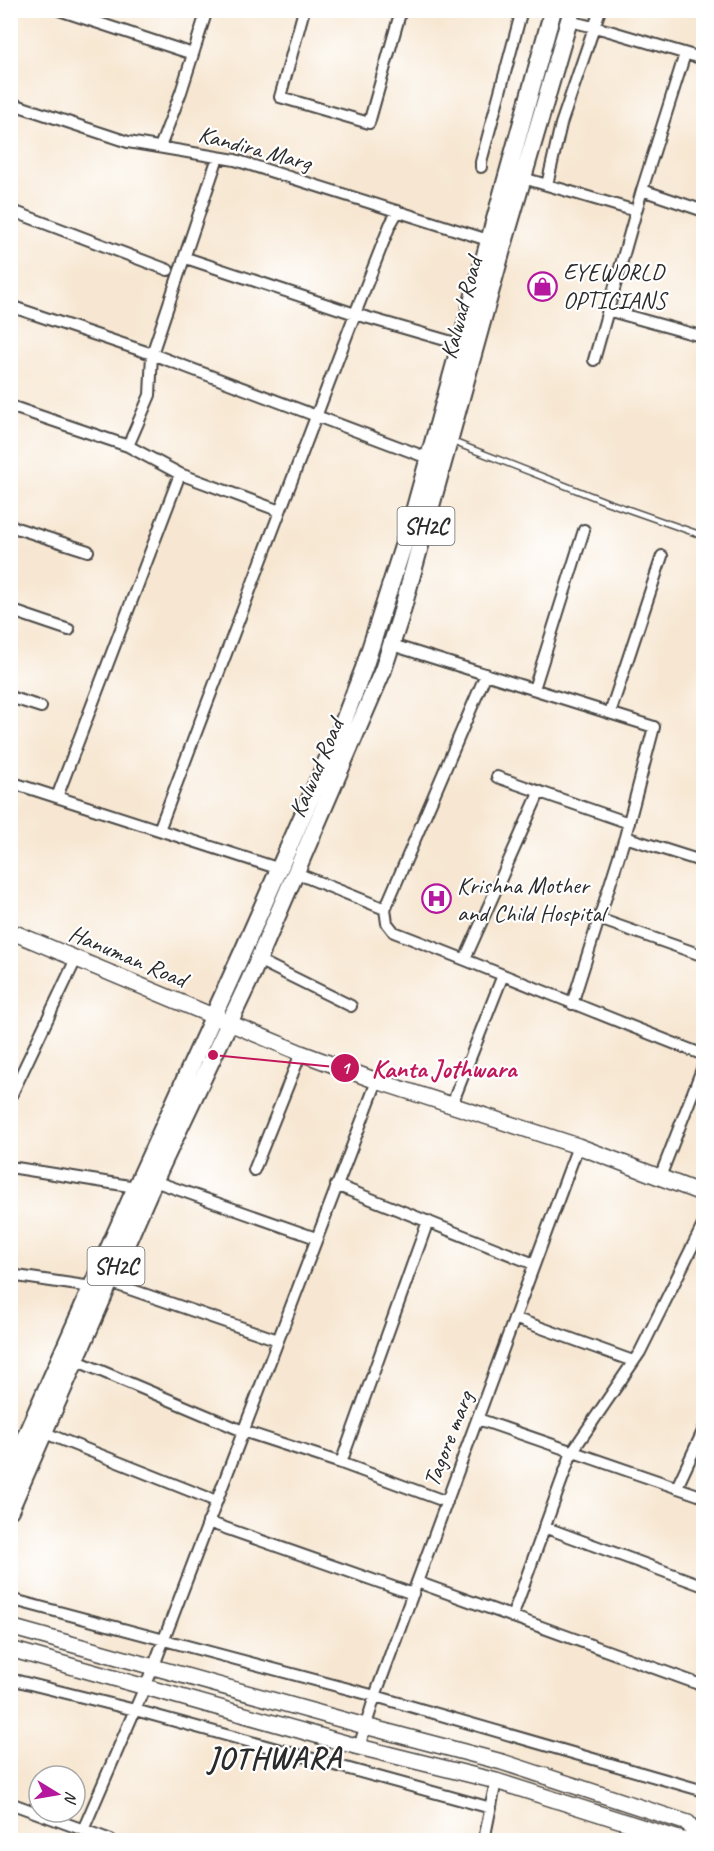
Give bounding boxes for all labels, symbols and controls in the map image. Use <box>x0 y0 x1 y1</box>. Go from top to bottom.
street label: Kandira Marg <box>195 119 317 178</box>
street label: Kalwad Road <box>433 251 490 362</box>
place label: EYEWORLD OPTICIANS <box>563 257 669 315</box>
shop icon: EYEWORLD OPTICIANS <box>526 270 558 302</box>
road number: SH2C <box>398 507 454 545</box>
street label: Kalwad Road <box>282 711 351 822</box>
place label: Krishna Mother and Child Hospital <box>457 870 609 928</box>
hospital icon: Krishna Mother and Child Hospital <box>420 883 452 915</box>
street label: Hanuman Road <box>65 918 195 996</box>
callout: Kanta Jothwara <box>330 1046 528 1090</box>
text: Kanta Jothwara <box>372 1052 519 1085</box>
text: 1 <box>341 1057 351 1079</box>
road number: SH2C <box>88 1247 144 1285</box>
street label: Tagore marg <box>416 1385 481 1491</box>
district label: JOTHWARA <box>206 1739 343 1777</box>
north arrow <box>27 1764 87 1824</box>
text: N <box>59 1790 82 1806</box>

